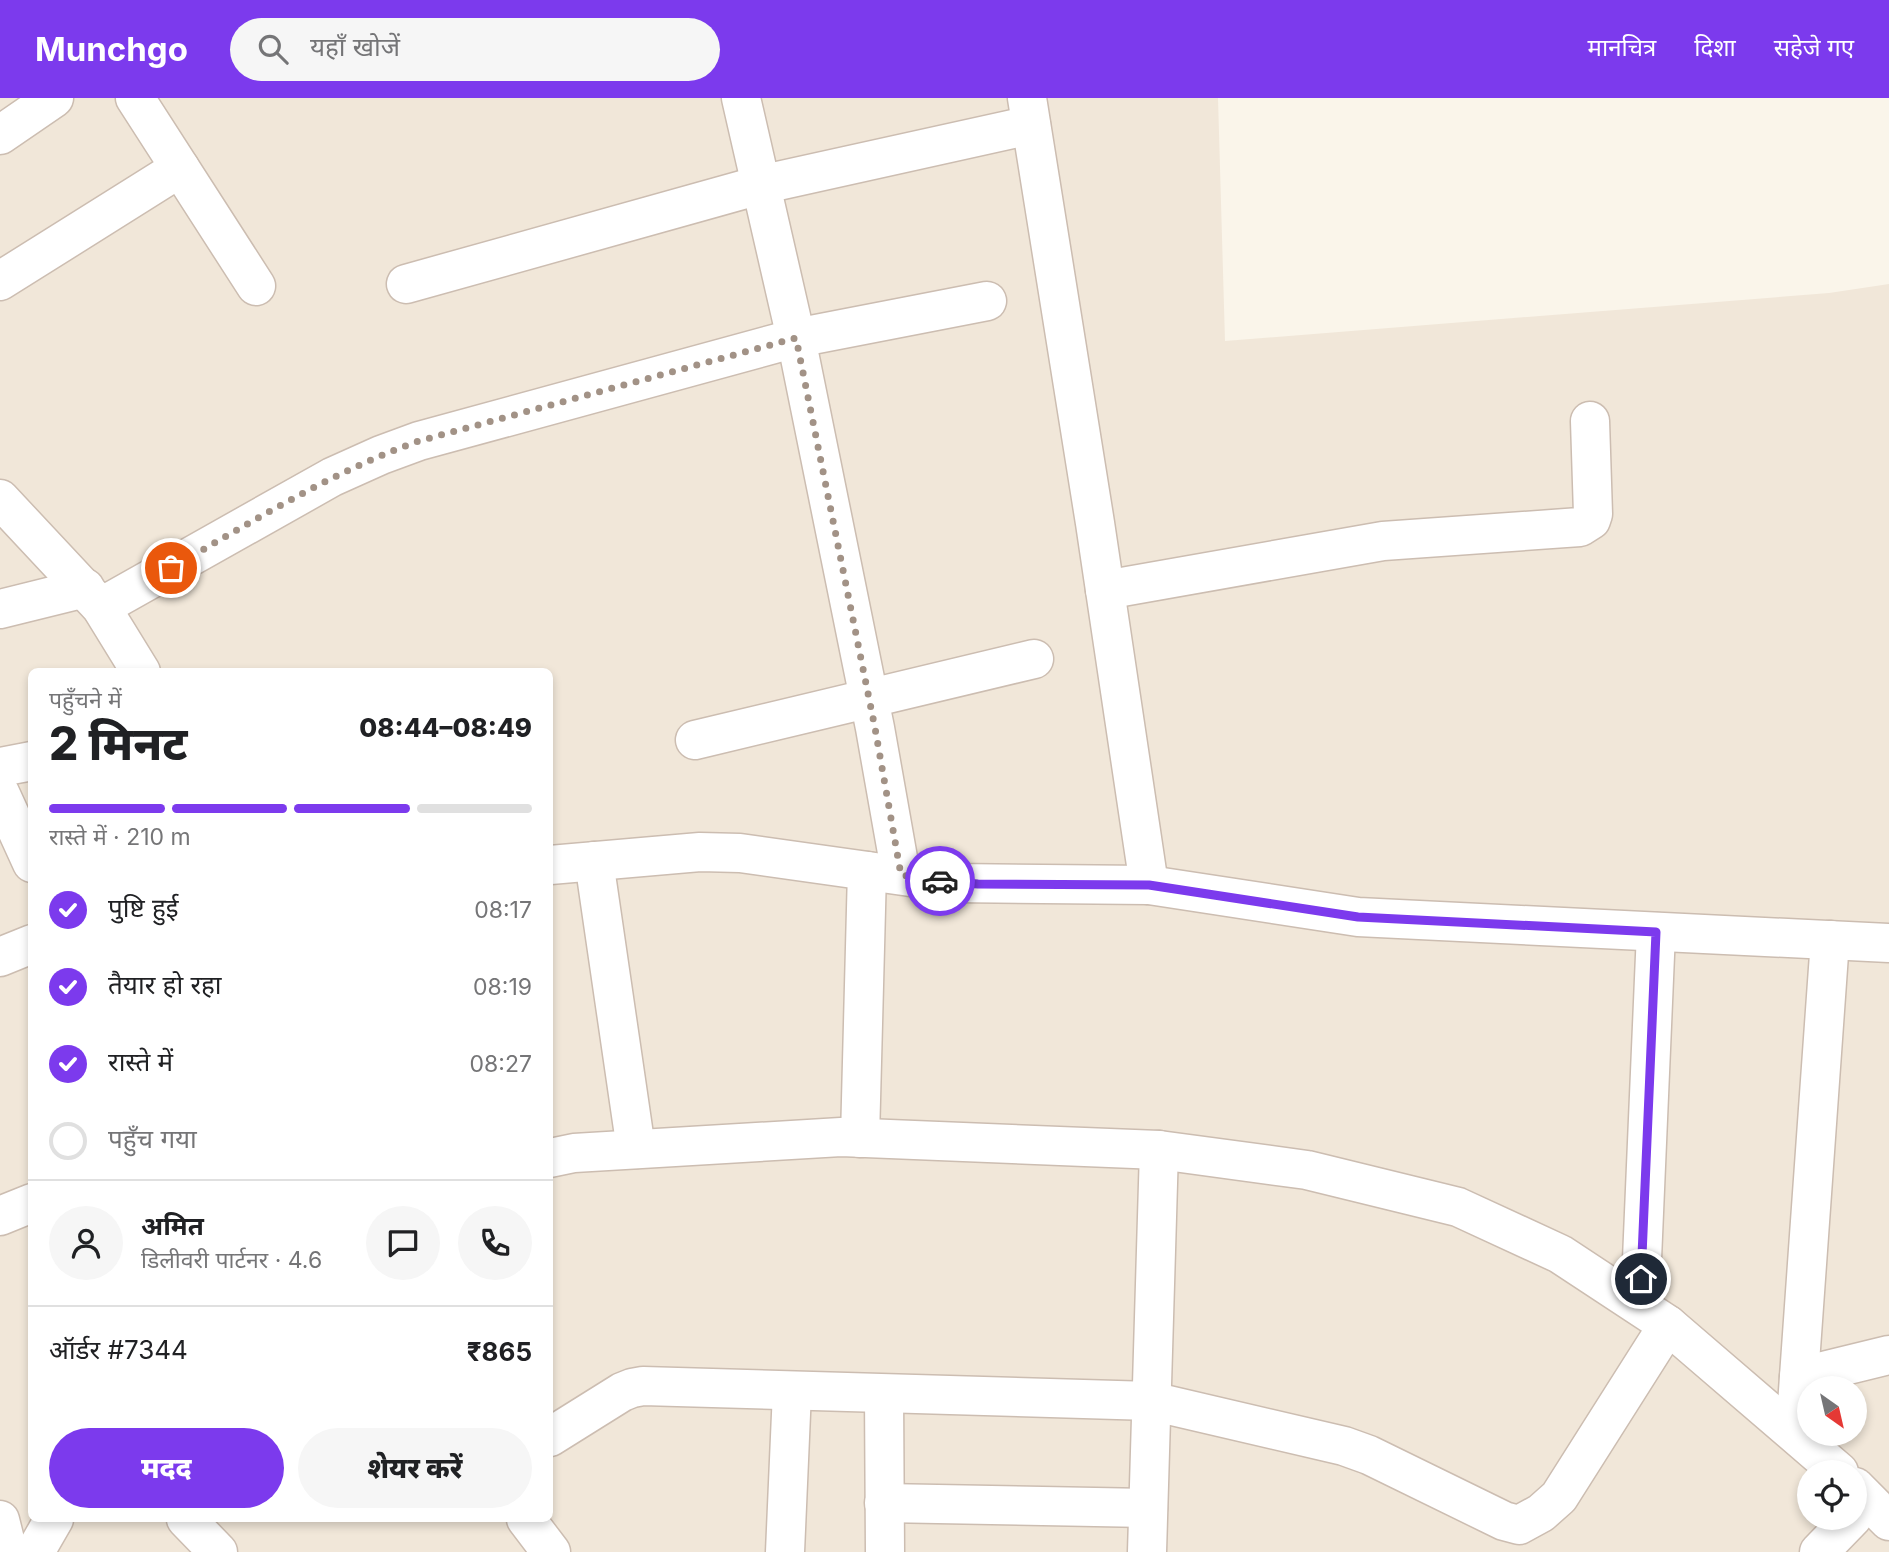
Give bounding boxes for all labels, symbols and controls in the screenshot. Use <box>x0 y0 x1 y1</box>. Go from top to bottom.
search box <box>230 18 720 81</box>
text: Munchgo <box>35 29 188 69</box>
icon: search <box>254 30 292 68</box>
text: यहाँ खोजें <box>310 31 400 62</box>
text: मानचित्र <box>1588 33 1656 62</box>
text: दिशा <box>1694 33 1736 62</box>
text: सहेजे गए <box>1774 33 1854 62</box>
pin <box>141 538 201 598</box>
icon: bag <box>152 549 190 587</box>
text: पहुँचने में <box>49 686 122 714</box>
text: 08:44–08:49 <box>359 712 532 743</box>
text: 2 मिनट <box>49 715 187 771</box>
text: रास्ते में · 210 m <box>49 823 191 851</box>
courier <box>905 846 975 916</box>
icon: car <box>921 862 959 900</box>
icon: check <box>49 891 87 929</box>
text: पुष्टि हुई <box>108 892 179 923</box>
text: 08:17 <box>474 896 532 924</box>
icon: check <box>49 968 87 1006</box>
text: तैयार हो रहा <box>108 969 222 1000</box>
text: 08:19 <box>473 973 532 1001</box>
icon: check <box>49 1045 87 1083</box>
text: रास्ते में <box>108 1046 173 1077</box>
text: 08:27 <box>470 1050 532 1078</box>
text: पहुँच गया <box>108 1123 197 1154</box>
button: person <box>49 1206 123 1280</box>
button: chat <box>366 1206 440 1280</box>
button: phone <box>458 1206 532 1280</box>
text: अमित <box>141 1210 204 1241</box>
text: डिलीवरी पार्टनर · 4.6 <box>141 1246 322 1274</box>
pin <box>1611 1249 1671 1309</box>
icon: home <box>1622 1260 1660 1298</box>
text: ऑर्डर #7344 <box>49 1334 188 1365</box>
text: ₹865 <box>467 1336 532 1367</box>
north arrow <box>1797 1376 1867 1446</box>
map controls <box>1797 1376 1867 1530</box>
button: मदद <box>49 1428 284 1508</box>
button: शेयर करें <box>298 1428 532 1508</box>
button: locate <box>1797 1460 1867 1530</box>

